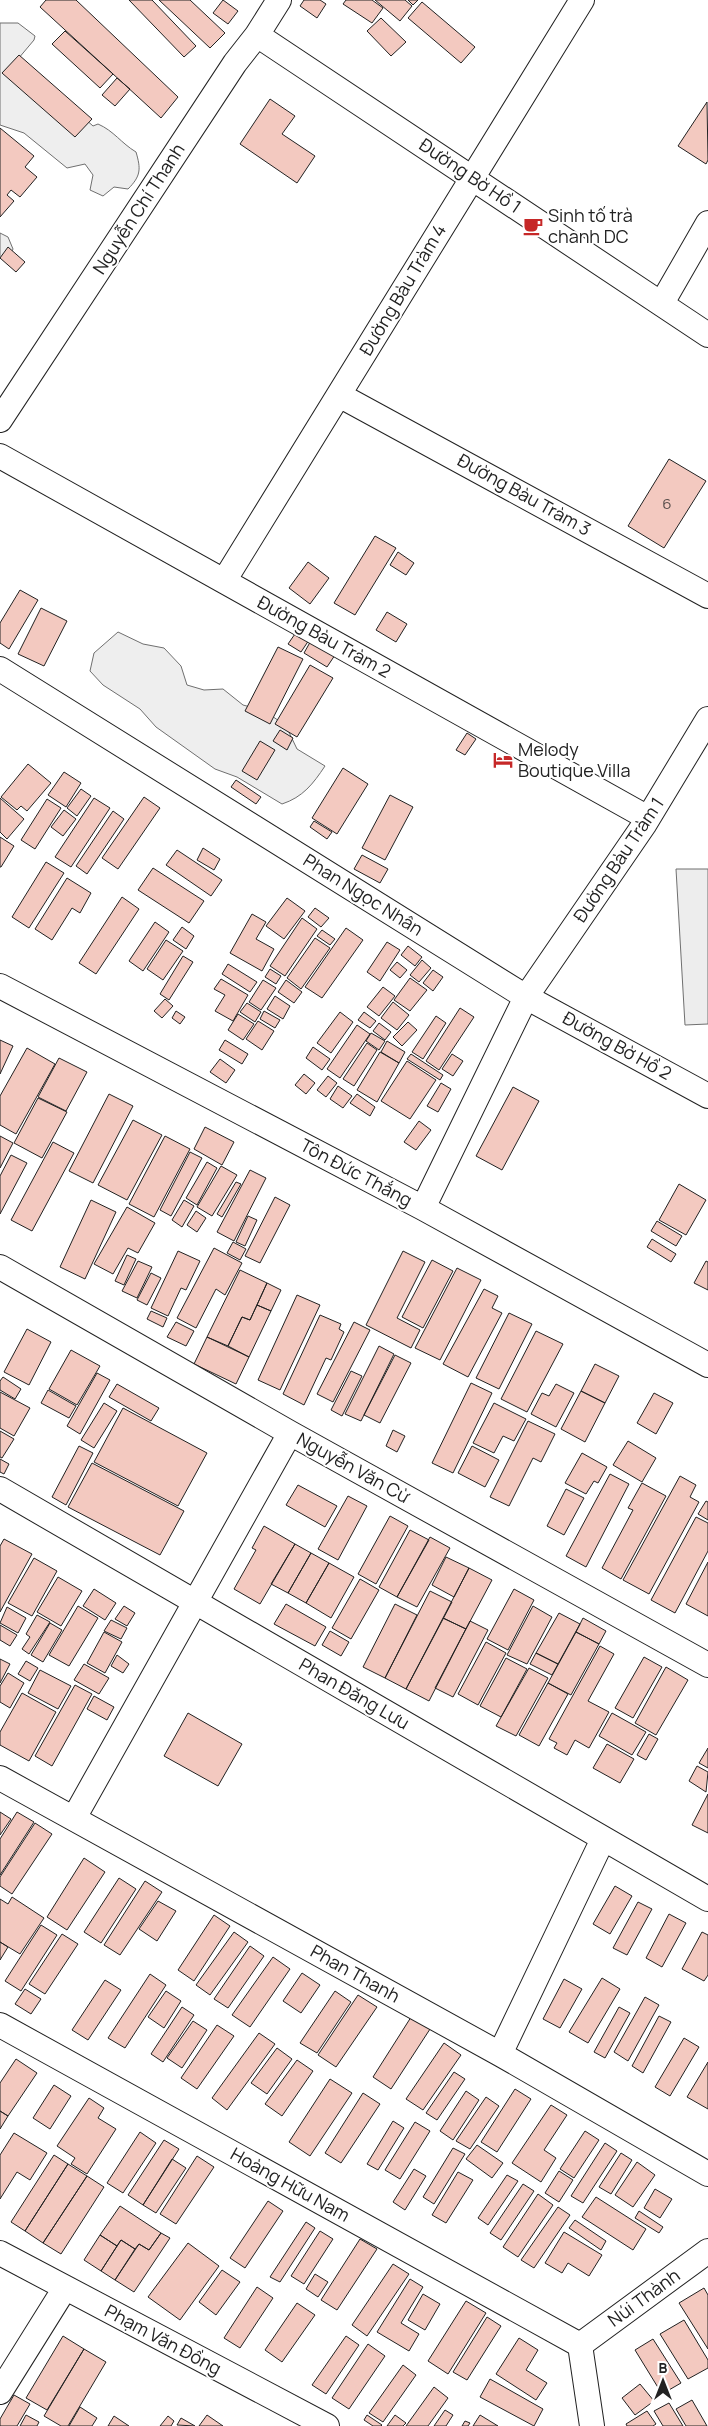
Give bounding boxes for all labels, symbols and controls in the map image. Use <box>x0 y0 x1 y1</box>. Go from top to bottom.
street label: Đường Bờ Hồ 1 <box>415 132 526 218</box>
street label: Nguyễn Chí Thanh <box>87 138 189 279</box>
place label: Sinh tố trà chanh DC <box>548 203 633 248</box>
cafe icon: Sinh tố trà chanh DC <box>522 215 544 237</box>
street label: Đường Bàu Tràm 4 <box>353 219 451 360</box>
street label: Đường Bàu Tràm 3 <box>454 448 595 541</box>
house number: 6 <box>662 493 672 514</box>
street label: Đường Bàu Tràm 2 <box>254 590 395 683</box>
place label: Melody Boutique Villa <box>518 737 630 782</box>
hotel icon: Melody Boutique Villa <box>492 749 514 771</box>
street label: Đường Bàu Tràm 1 <box>567 792 669 927</box>
street label: Phan Ngọc Nhân <box>299 848 428 941</box>
street label: Đường Bờ Hồ 2 <box>559 1005 676 1085</box>
street label: Tôn Đức Thắng <box>296 1133 417 1212</box>
street label: Nguyễn Văn Cừ <box>293 1426 415 1509</box>
street label: Phan Đăng Lưu <box>295 1652 414 1734</box>
street label: Phan Thanh <box>307 1939 404 2008</box>
street label: Hoàng Hữu Nam <box>227 2141 354 2227</box>
street label: Núi Thành <box>603 2263 684 2331</box>
street label: Phạm Văn Đồng <box>101 2298 226 2380</box>
north arrow <box>638 2356 688 2406</box>
text: B <box>659 2358 668 2377</box>

